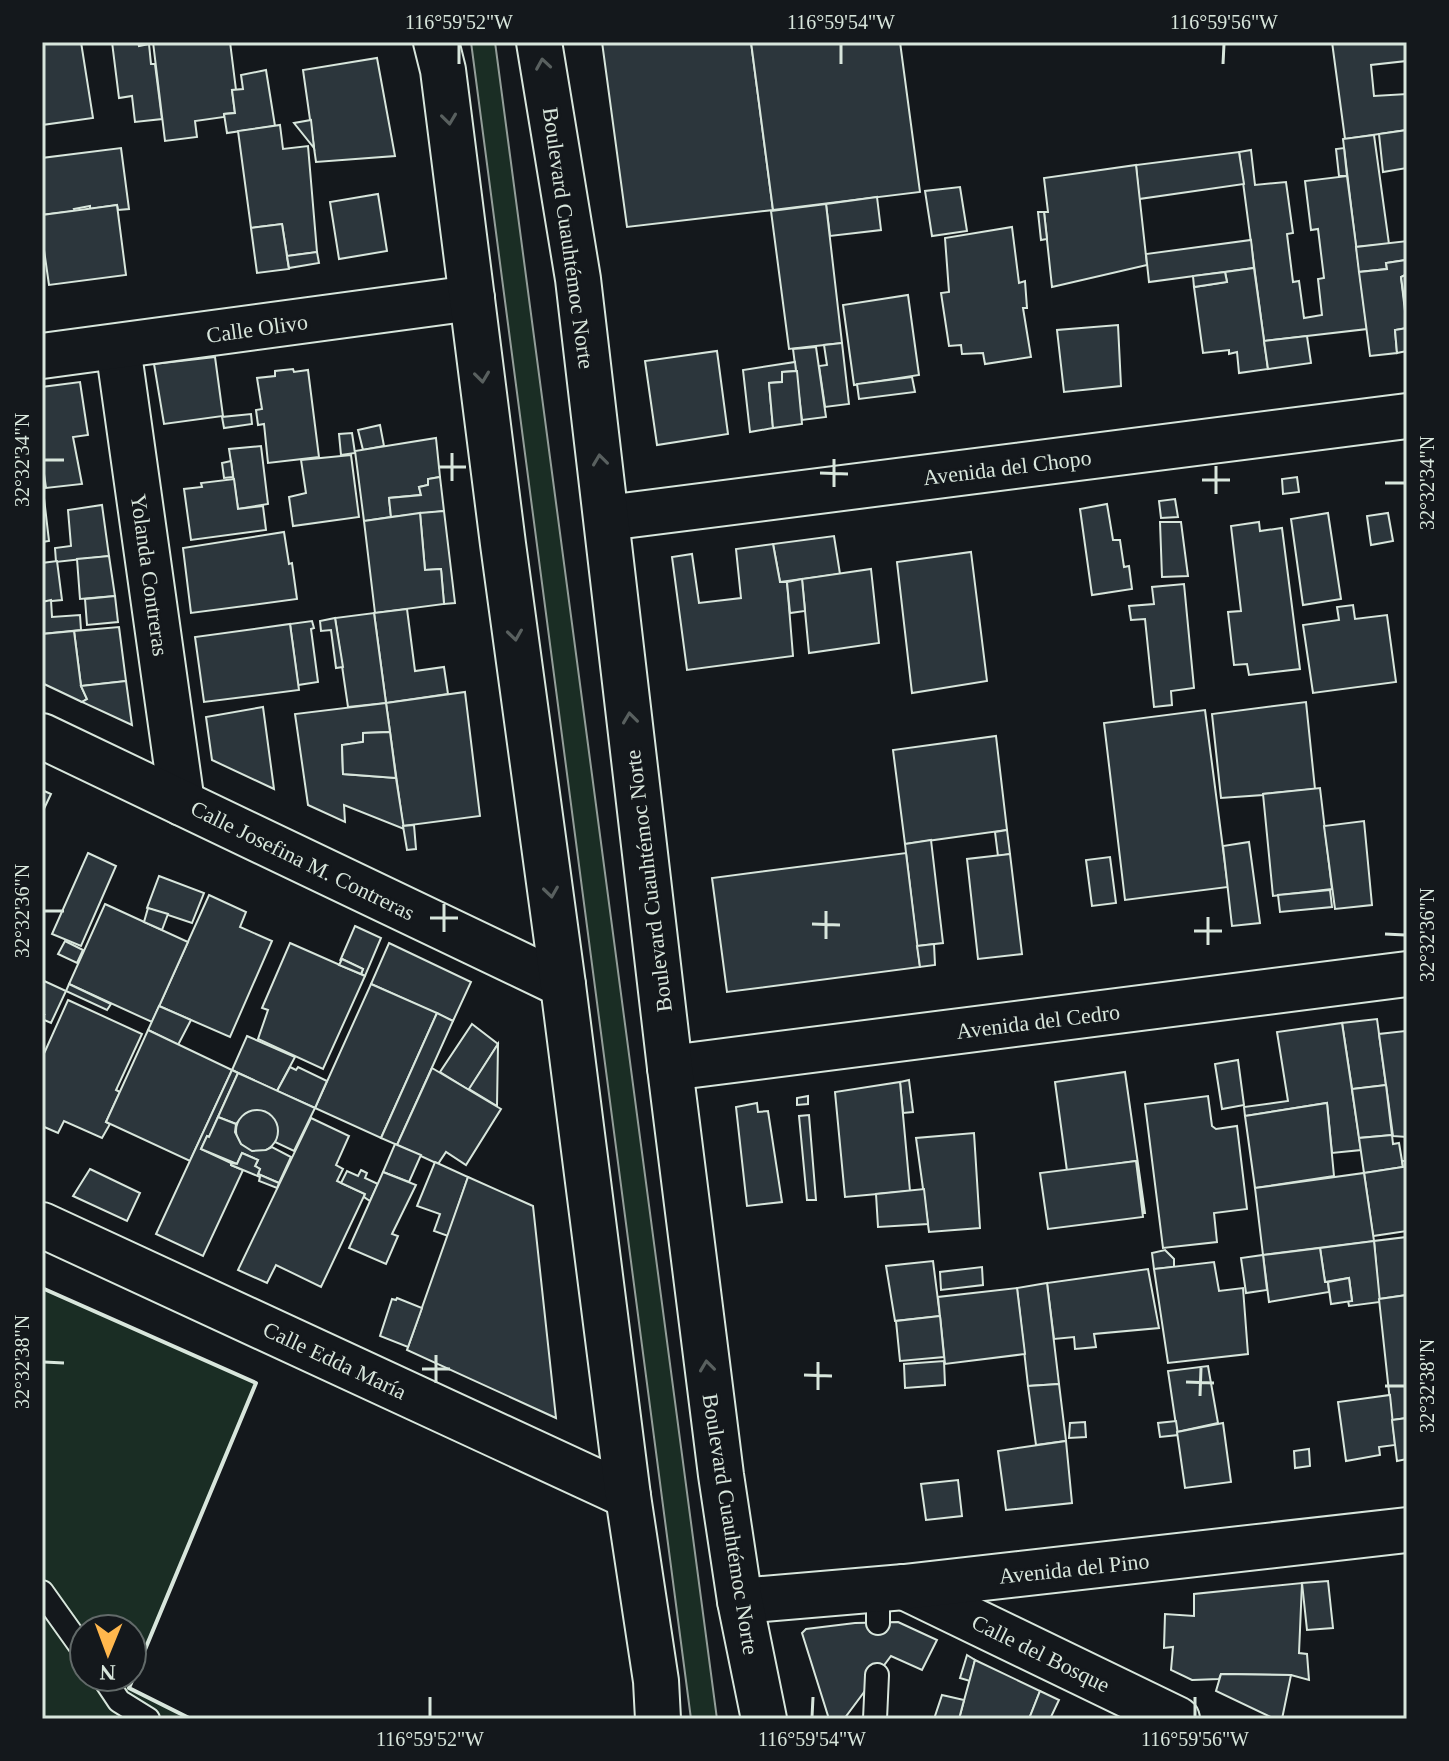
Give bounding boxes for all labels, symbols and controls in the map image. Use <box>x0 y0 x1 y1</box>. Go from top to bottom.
text: 116°59'52"W <box>405 11 513 33</box>
text: 116°59'54"W <box>787 11 895 33</box>
text: 116°59'56"W <box>1170 11 1278 33</box>
one-way arrow <box>535 57 552 71</box>
street label: Boulevard Cuauhtémoc Norte <box>538 106 599 370</box>
one-way arrow <box>441 113 458 126</box>
street label: Calle Olivo <box>205 309 309 348</box>
one-way arrow <box>473 370 490 384</box>
text: 32°32'34"N <box>11 413 33 507</box>
text: 32°32'34"N <box>1416 436 1438 530</box>
street label: Avenida del Chopo <box>921 445 1093 490</box>
one-way arrow <box>591 453 608 466</box>
street label: Yolanda Contreras <box>126 492 173 658</box>
one-way arrow <box>506 628 523 641</box>
one-way arrow <box>621 711 638 724</box>
street label: Boulevard Cuauhtémoc Norte <box>620 748 677 1013</box>
street label: Calle Josefina M. Contreras <box>187 795 419 926</box>
text: 32°32'36"N <box>11 864 33 958</box>
one-way arrow <box>542 885 559 899</box>
text: 32°32'36"N <box>1416 888 1438 982</box>
street label: Avenida del Cedro <box>955 999 1121 1044</box>
text: 32°32'38"N <box>11 1315 33 1409</box>
street label: Calle Edda María <box>259 1316 411 1405</box>
text: 32°32'38"N <box>1416 1339 1438 1433</box>
one-way arrow <box>699 1359 716 1373</box>
street label: Boulevard Cuauhtémoc Norte <box>698 1392 763 1656</box>
street label: Avenida del Pino <box>998 1548 1151 1589</box>
street label: Calle del Bosque <box>968 1609 1114 1698</box>
north arrow <box>68 1613 148 1693</box>
text: N <box>99 1660 116 1685</box>
text: 116°59'52"W <box>376 1728 484 1750</box>
text: 116°59'54"W <box>758 1728 866 1750</box>
text: 116°59'56"W <box>1141 1728 1249 1750</box>

